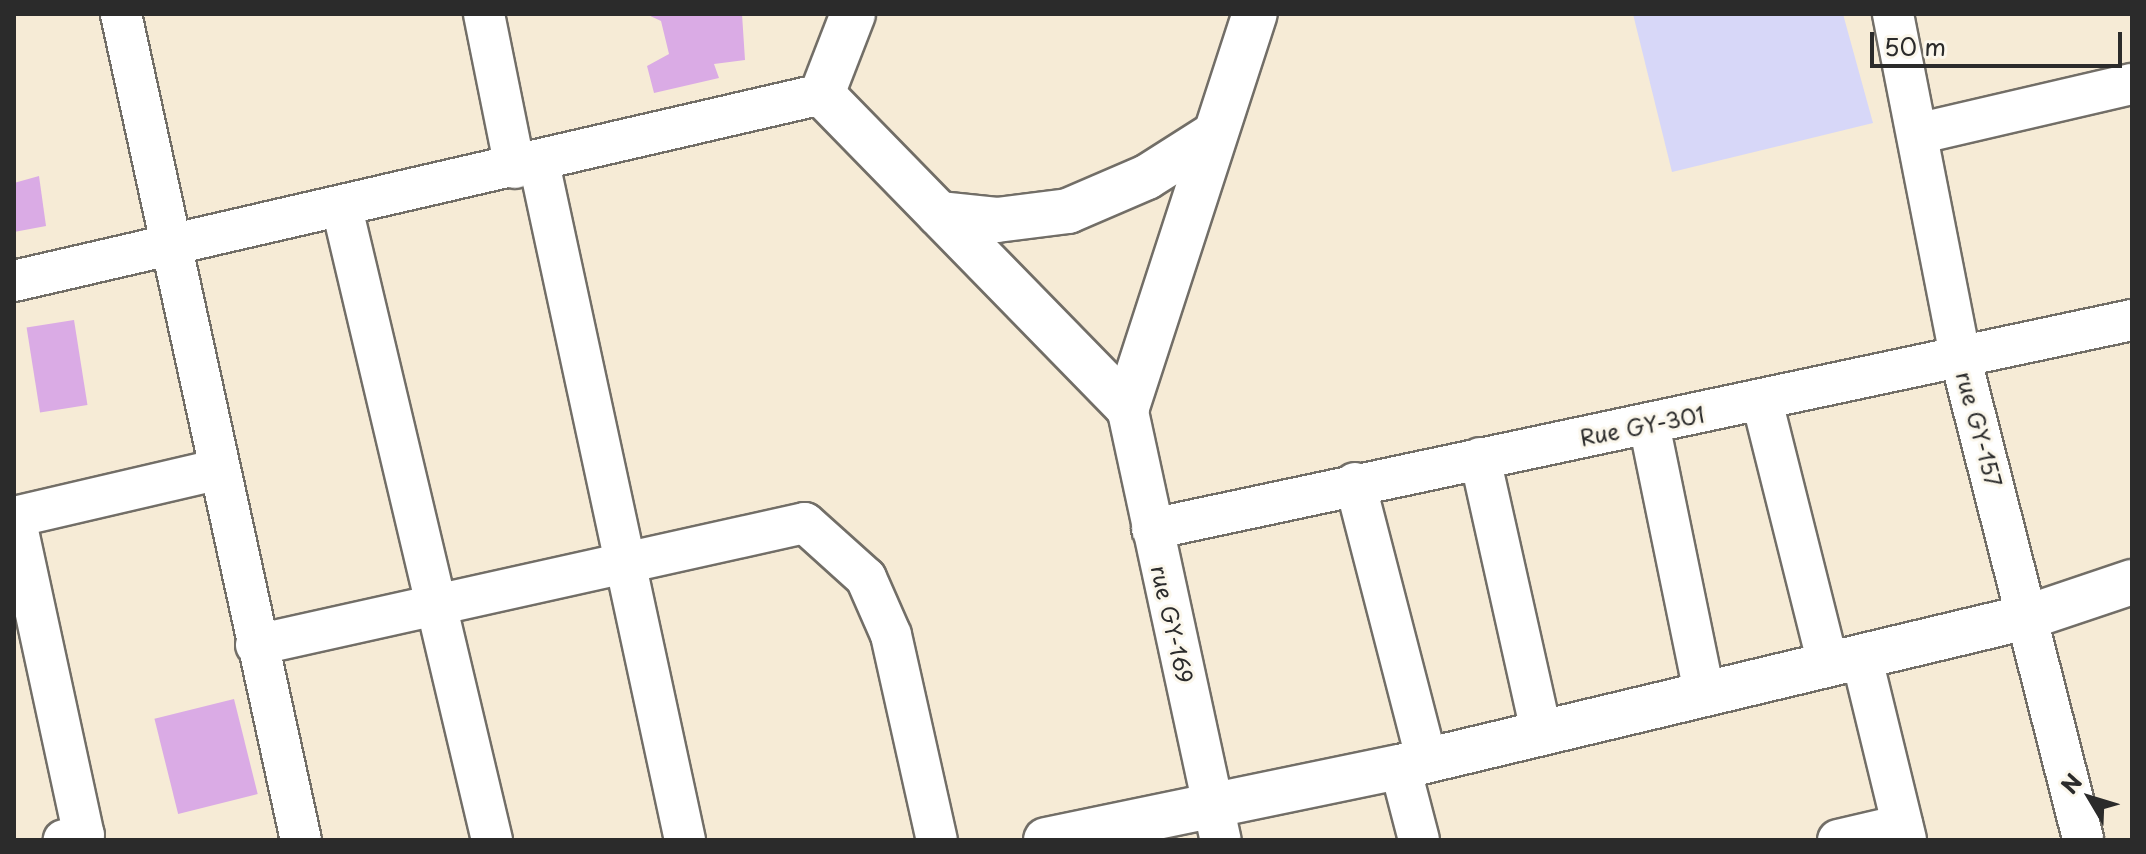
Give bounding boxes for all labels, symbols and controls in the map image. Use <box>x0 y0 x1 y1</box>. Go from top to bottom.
scale bar <box>1874 16 2126 66</box>
text: 50 m <box>1884 28 1946 64</box>
street label: rue GY-157 <box>1952 368 2008 490</box>
street label: Rue GY-301 <box>1577 400 1707 450</box>
street label: rue GY-169 <box>1147 562 1199 686</box>
north arrow <box>2050 758 2130 838</box>
text: N <box>2052 766 2089 800</box>

